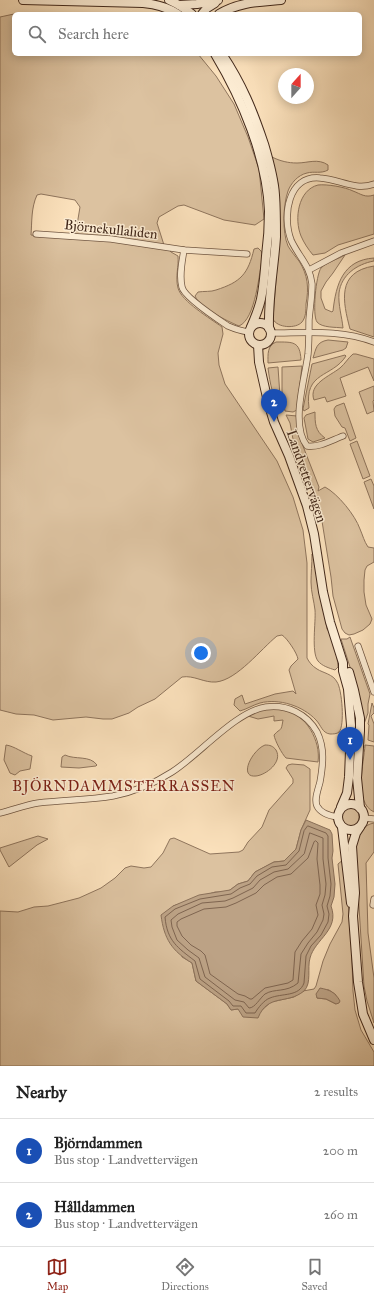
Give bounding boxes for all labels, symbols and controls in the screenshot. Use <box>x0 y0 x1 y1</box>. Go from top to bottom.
search box <box>12 12 362 56</box>
icon: search <box>26 23 48 45</box>
text: Search here <box>58 25 129 43</box>
north arrow <box>278 68 314 104</box>
street label: Björnekullaliden <box>63 216 159 243</box>
pin: 2 <box>261 389 287 422</box>
street label: Landvettervägen <box>283 428 330 525</box>
your location <box>191 643 211 663</box>
pin: 1 <box>337 727 363 760</box>
district label: BJÖRNDAMMSTERRASSEN <box>12 776 236 796</box>
text: Nearby <box>16 1082 67 1103</box>
text: 2 results <box>314 1084 358 1100</box>
text: Björndammen <box>54 1134 142 1152</box>
text: 1 <box>26 1143 32 1159</box>
text: 200 m <box>323 1143 358 1159</box>
text: Bus stop · Landvettervägen <box>54 1152 198 1168</box>
text: Hålldammen <box>54 1198 135 1216</box>
text: 2 <box>26 1207 32 1223</box>
text: 260 m <box>324 1207 358 1223</box>
text: Bus stop · Landvettervägen <box>54 1216 198 1232</box>
tab: Map <box>46 1256 68 1293</box>
tab: Directions <box>161 1256 209 1293</box>
tab: Saved <box>301 1256 328 1293</box>

